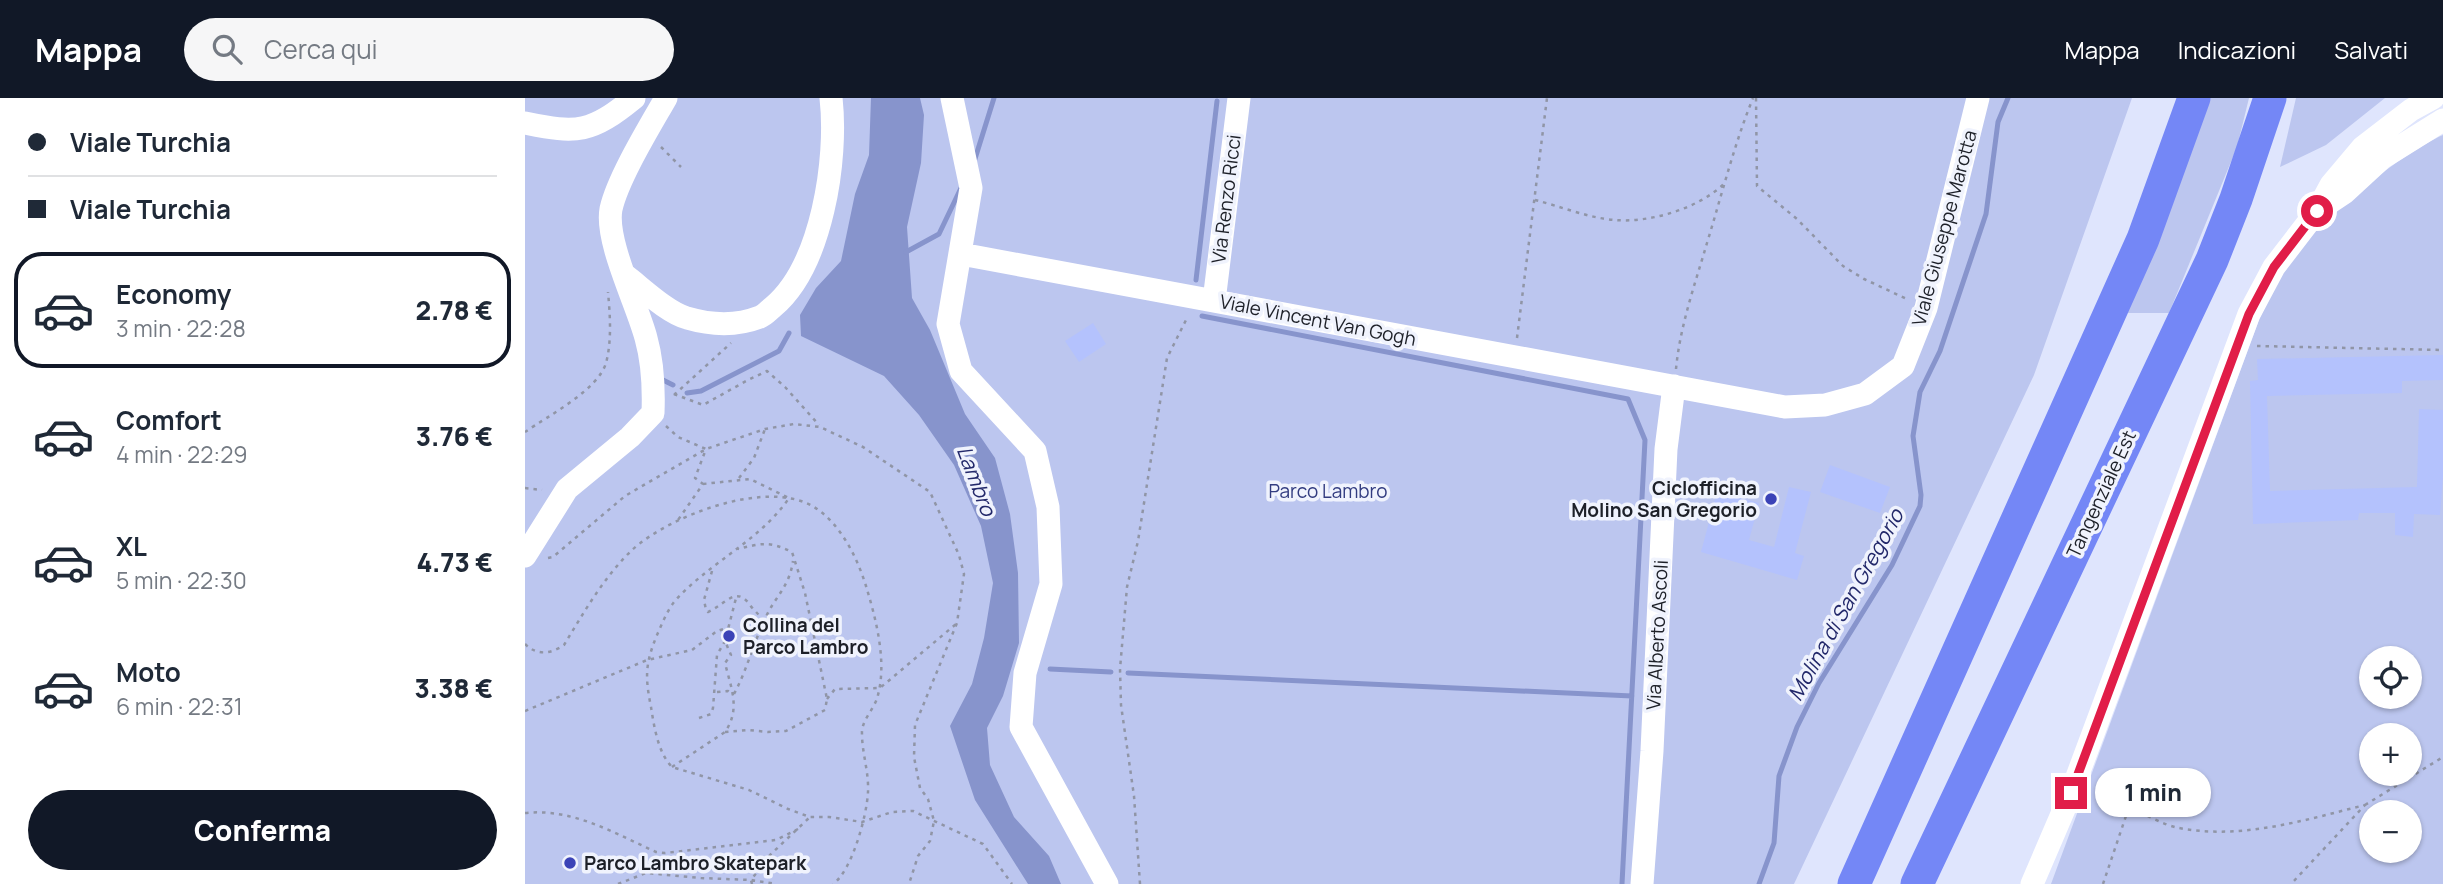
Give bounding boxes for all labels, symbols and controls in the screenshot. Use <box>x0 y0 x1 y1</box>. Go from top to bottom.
search box <box>184 18 674 81</box>
text: Mappa <box>35 27 142 72</box>
icon: search <box>208 30 246 68</box>
text: Cerca qui <box>264 31 378 67</box>
text: Mappa <box>2064 33 2140 66</box>
text: Indicazioni <box>2178 33 2296 66</box>
text: Salvati <box>2334 33 2408 66</box>
text: Viale Turchia <box>70 124 231 160</box>
street label: Viale Giuseppe Marotta <box>1905 127 1983 329</box>
street label: Via Renzo Ricci <box>1205 133 1247 265</box>
text: Viale Turchia <box>70 191 231 227</box>
route start <box>2301 195 2333 227</box>
text: Economy <box>116 276 231 312</box>
icon: car <box>32 279 95 342</box>
street label: Viale Vincent Van Gogh <box>1218 288 1418 352</box>
text: 2.78 € <box>415 292 493 328</box>
text: 3 min · 22:28 <box>116 312 246 344</box>
text: Comfort <box>116 402 222 438</box>
icon: car <box>32 405 95 468</box>
text: 3.76 € <box>416 418 493 454</box>
street label: Tangenziale Est <box>2060 426 2142 562</box>
text: 4 min · 22:29 <box>116 438 248 470</box>
water label: Lambro <box>951 442 1004 521</box>
place label: Ciclofficina Molino San Gregorio <box>1571 475 1757 523</box>
park label: Parco Lambro <box>1268 478 1388 504</box>
marker: Ciclofficina Molino San Gregorio <box>1763 491 1779 507</box>
water label: Molina di San Gregorio <box>1781 502 1910 705</box>
text: XL <box>116 528 147 564</box>
icon: car <box>32 531 95 594</box>
text: 4.73 € <box>416 544 493 580</box>
street label: Via Alberto Ascoli <box>1640 559 1674 711</box>
text: 5 min · 22:30 <box>116 564 247 596</box>
place label: Collina del Parco Lambro <box>743 612 868 660</box>
marker: Collina del Parco Lambro <box>721 628 737 644</box>
map controls <box>2359 646 2422 863</box>
button: locate <box>2359 646 2422 709</box>
text: Moto <box>116 654 181 690</box>
icon: car <box>32 657 95 720</box>
text: 3.38 € <box>415 670 493 706</box>
text: 6 min · 22:31 <box>116 690 243 722</box>
button: + <box>2359 723 2422 786</box>
callout: 1 min <box>2095 768 2211 818</box>
text: 1 min <box>2124 776 2182 808</box>
route end <box>2055 777 2087 809</box>
button: Conferma <box>28 790 497 870</box>
button: − <box>2359 800 2422 863</box>
place label: Parco Lambro Skatepark <box>584 850 807 876</box>
marker: Parco Lambro Skatepark <box>562 855 578 871</box>

